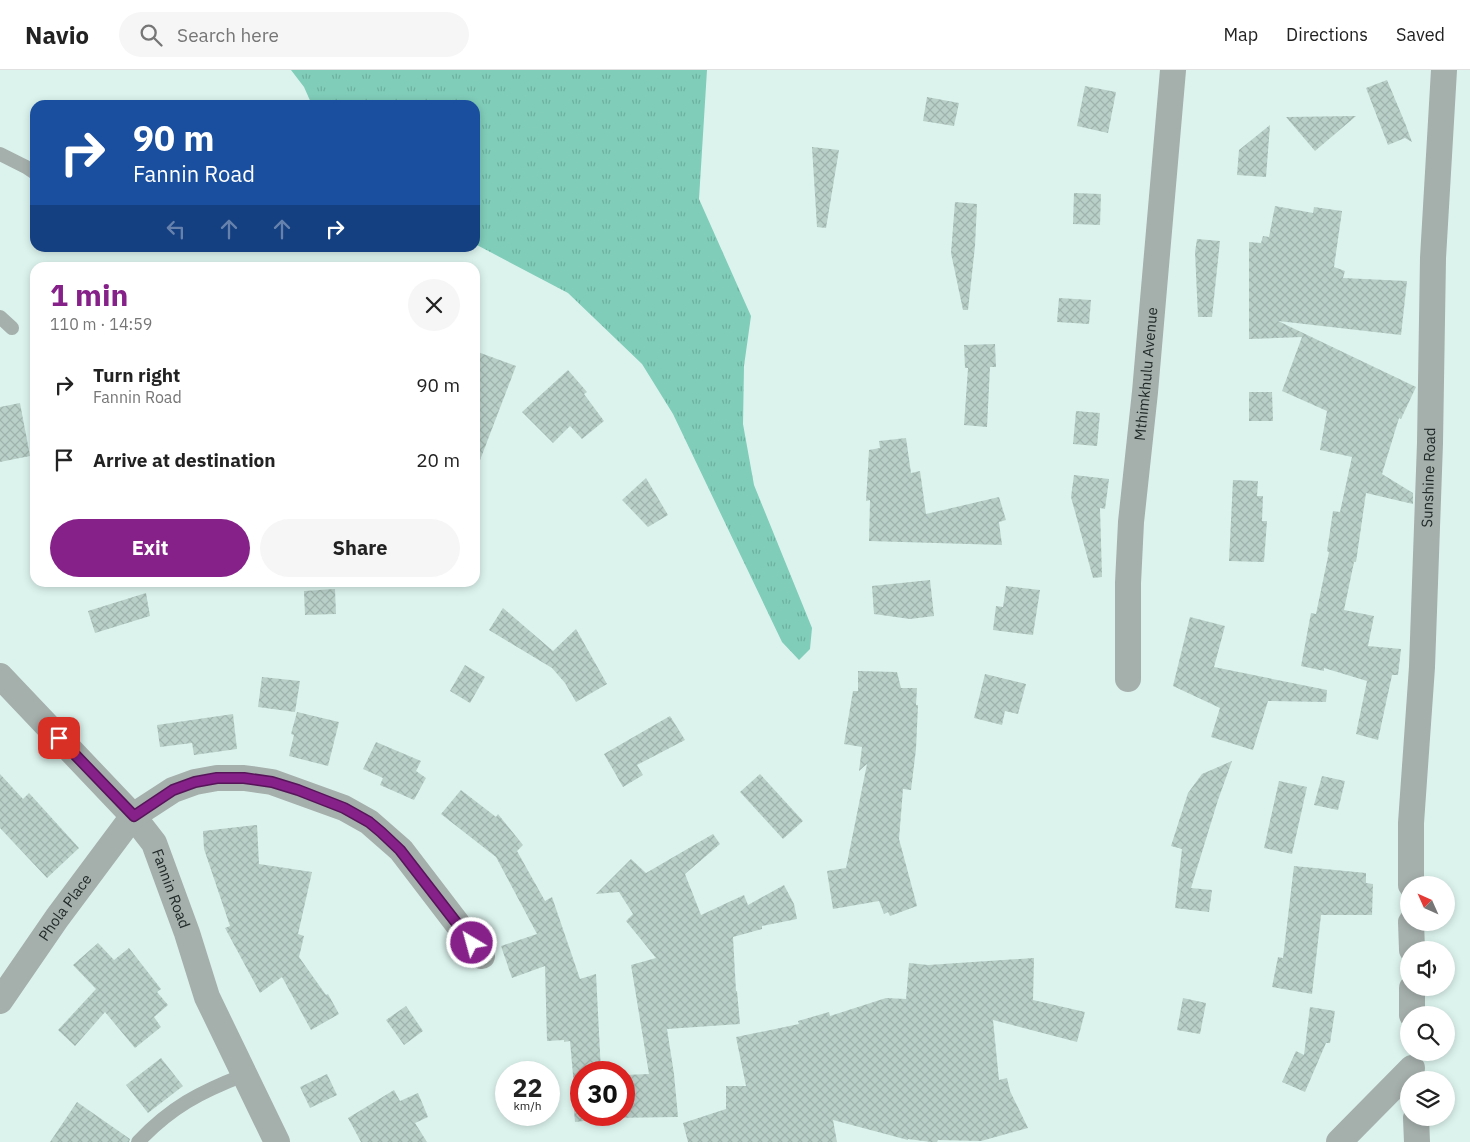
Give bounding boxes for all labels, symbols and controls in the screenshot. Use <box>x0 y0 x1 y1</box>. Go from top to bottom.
search box <box>119 12 469 57</box>
text: Navio <box>25 19 89 51</box>
icon: search <box>137 21 165 49</box>
text: Search here <box>177 23 279 47</box>
text: Map <box>1223 23 1258 46</box>
text: Directions <box>1286 23 1368 46</box>
text: Saved <box>1396 23 1445 46</box>
text: 90 m <box>133 115 215 161</box>
icon: right <box>50 120 115 185</box>
text: Fannin Road <box>133 159 255 188</box>
icon: left <box>162 215 190 243</box>
icon: ahead <box>215 215 243 243</box>
icon: ahead <box>268 215 296 243</box>
icon: right <box>321 215 349 243</box>
text: 1 min <box>50 275 128 314</box>
button: close <box>408 279 460 331</box>
street label: Mthimkhulu Avenue <box>1130 306 1161 442</box>
text: 110 m · 14:59 <box>50 314 152 334</box>
text: Turn right <box>93 363 180 387</box>
icon: right <box>50 371 78 399</box>
text: 90 m <box>416 373 460 397</box>
text: Fannin Road <box>93 387 182 407</box>
street label: Sunshine Road <box>1417 427 1439 528</box>
icon: arrive <box>50 446 78 474</box>
text: Arrive at destination <box>93 448 276 472</box>
text: 20 m <box>416 448 460 472</box>
button: Exit <box>50 519 250 577</box>
button: Share <box>260 519 460 577</box>
pin <box>38 717 80 759</box>
icon: arrive <box>45 724 73 752</box>
street label: Fannin Road <box>148 846 194 931</box>
street label: Phola Place <box>34 870 96 945</box>
north arrow <box>1400 876 1455 931</box>
map controls <box>1400 876 1455 1126</box>
position arrow <box>445 916 497 968</box>
button: sound <box>1400 941 1455 996</box>
button: search <box>1400 1006 1455 1061</box>
speed limit sign: 30 <box>570 1061 635 1126</box>
text: 22 <box>512 1071 543 1104</box>
button: layers <box>1400 1071 1455 1126</box>
text: km/h <box>513 1098 542 1113</box>

